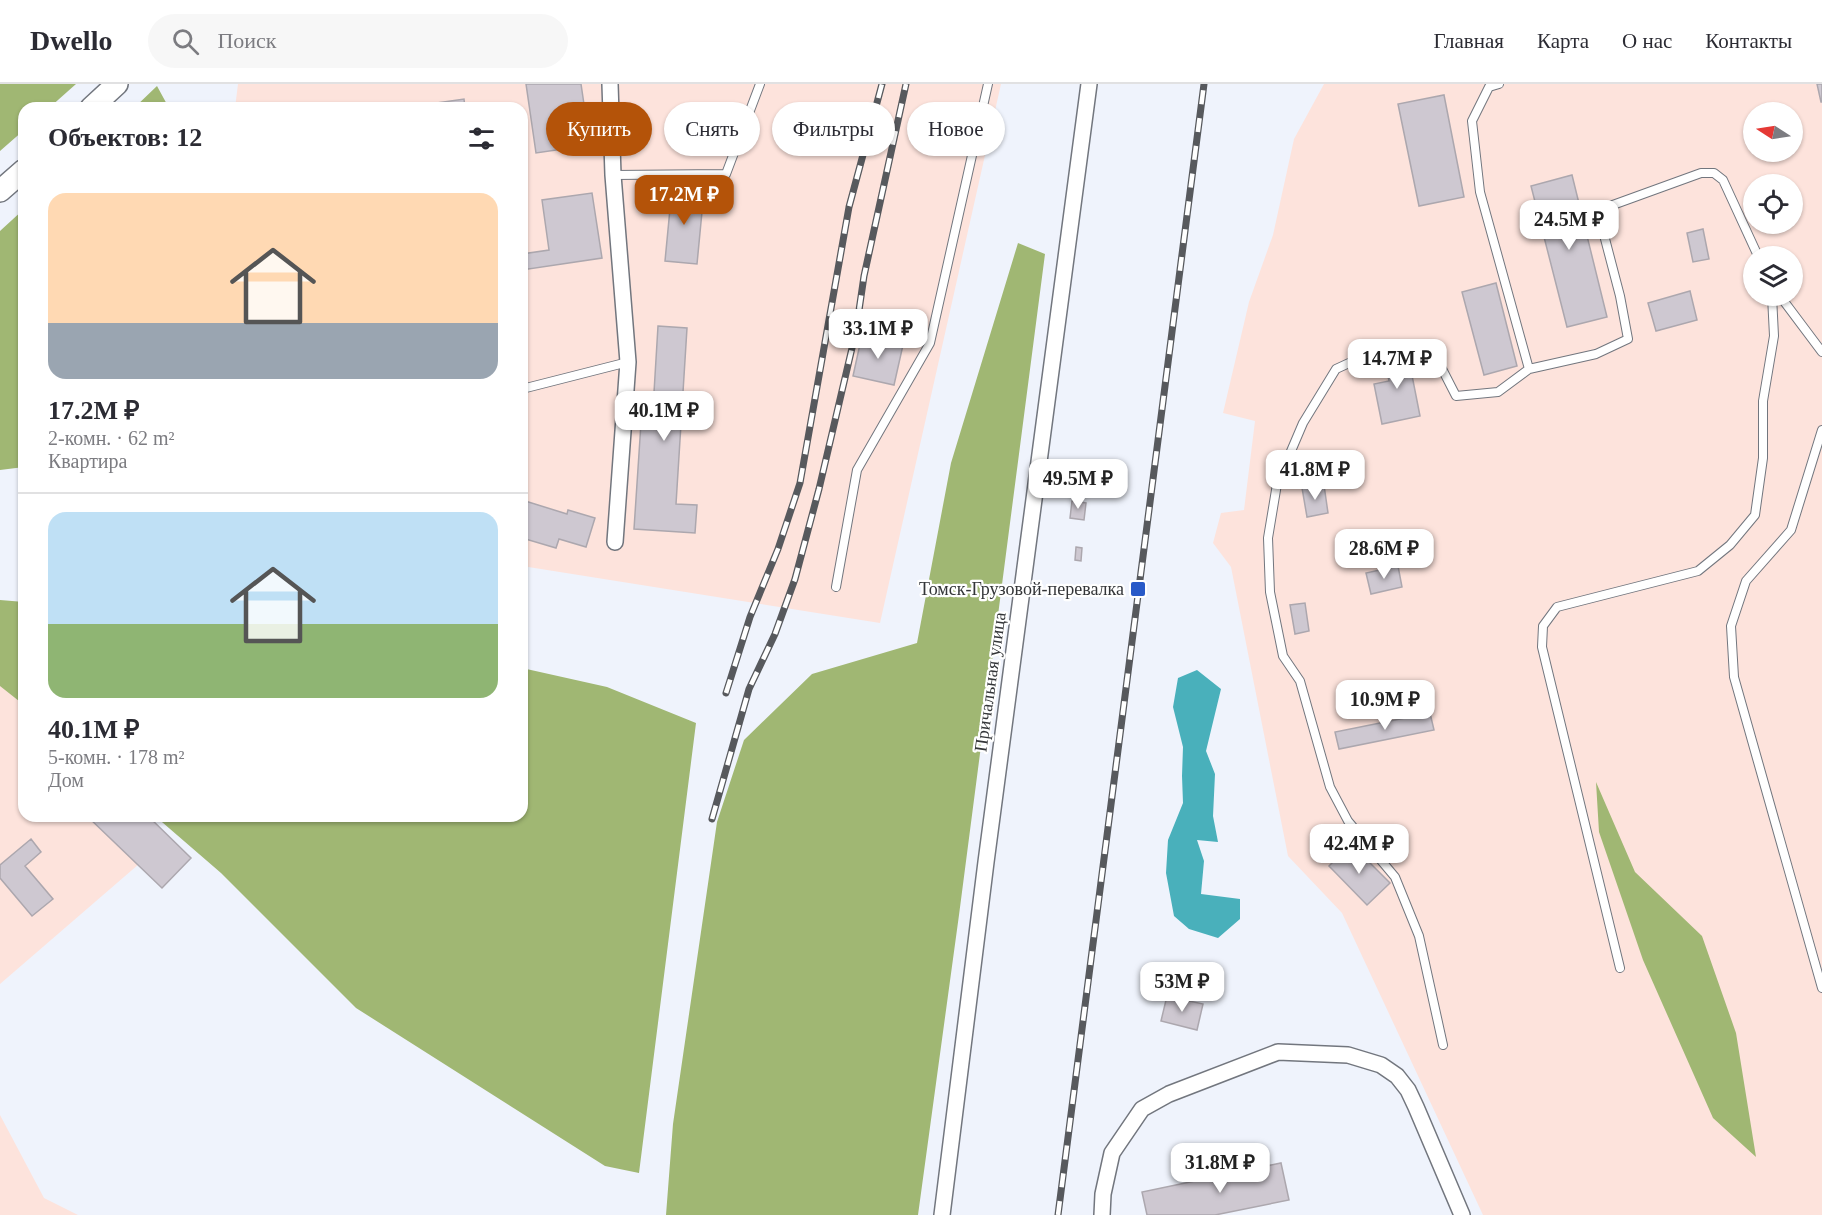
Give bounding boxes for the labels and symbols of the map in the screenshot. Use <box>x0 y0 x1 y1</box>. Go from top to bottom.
north arrow <box>1743 102 1803 162</box>
pin: 17.2M ₽ <box>629 175 739 226</box>
pin: 24.5M ₽ <box>1514 200 1624 251</box>
pin: 33.1M ₽ <box>823 309 933 360</box>
pin: 14.7M ₽ <box>1342 339 1452 390</box>
pin: 40.1M ₽ <box>609 391 719 442</box>
pin: 41.8M ₽ <box>1260 450 1370 501</box>
pin: 49.5M ₽ <box>1023 459 1133 510</box>
pin: 28.6M ₽ <box>1329 529 1439 580</box>
place label: Томск-Грузовой-перевалка <box>919 579 1124 599</box>
marker: Томск-Грузовой-перевалка <box>1129 580 1147 598</box>
street label: Причальная улица <box>970 611 1010 753</box>
pin: 10.9M ₽ <box>1330 680 1440 731</box>
pin: 42.4M ₽ <box>1304 824 1414 875</box>
pin: 53M ₽ <box>1140 962 1224 1013</box>
pin: 31.8M ₽ <box>1165 1143 1275 1194</box>

